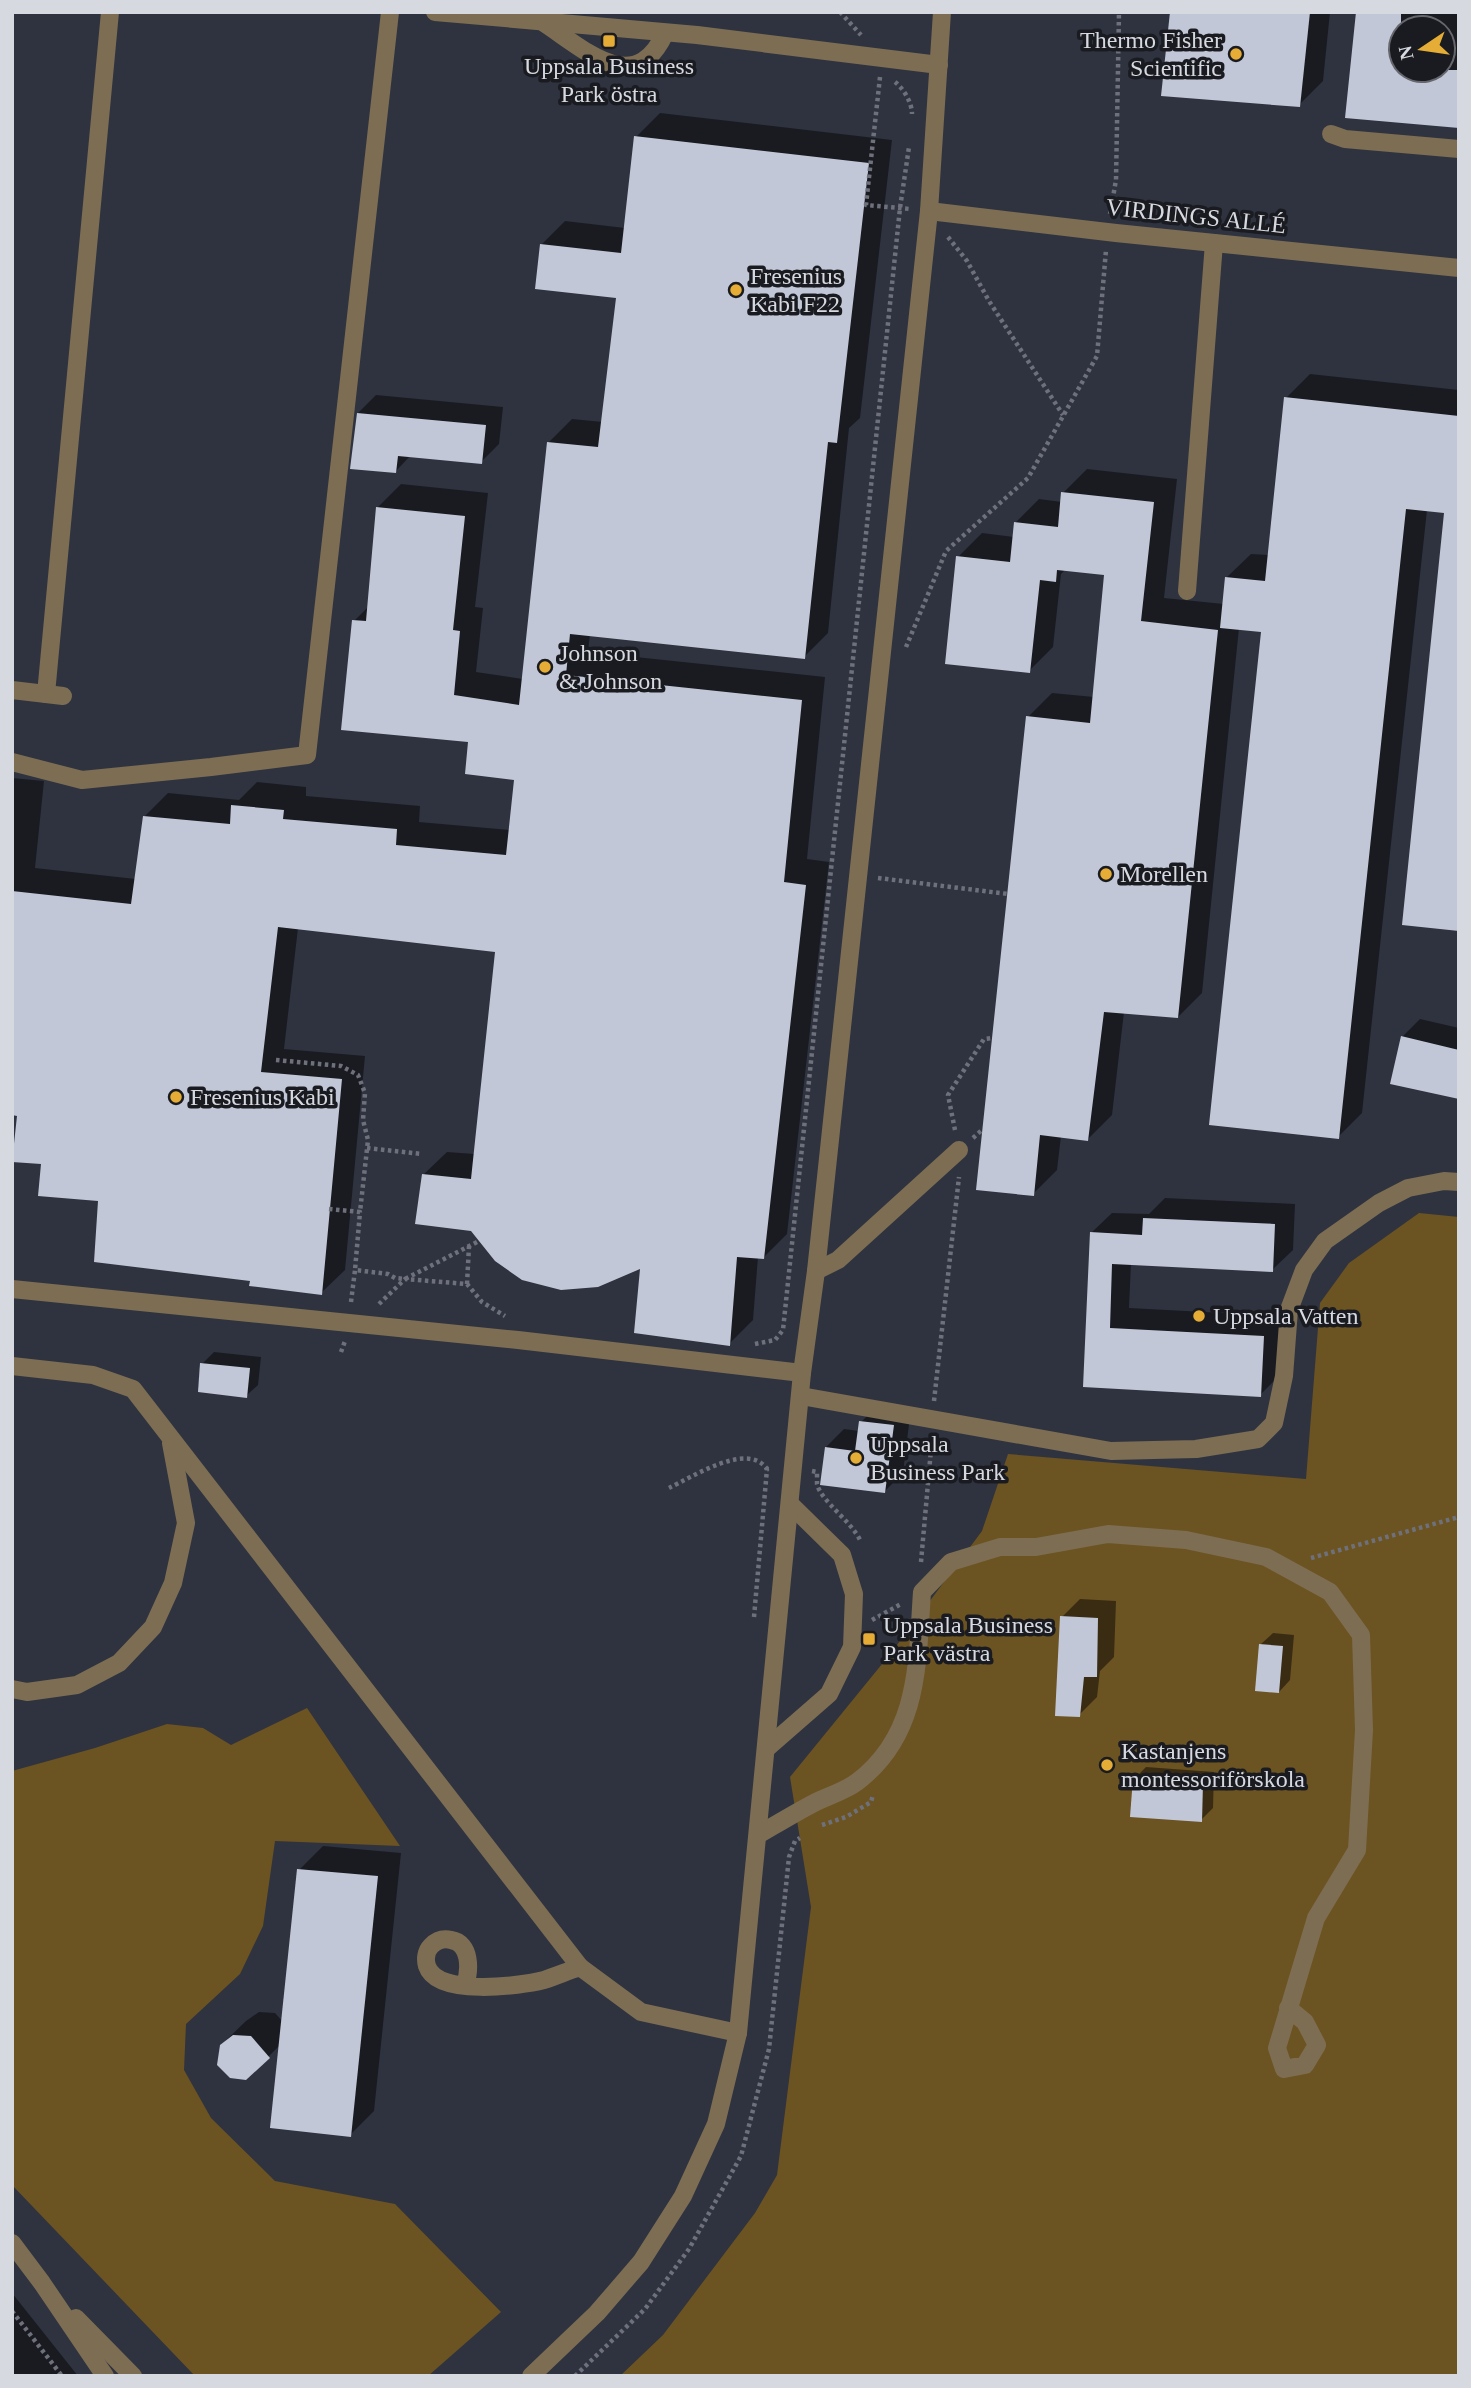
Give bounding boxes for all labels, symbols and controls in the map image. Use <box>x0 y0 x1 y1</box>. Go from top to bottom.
north arrow <box>1387 14 1457 84</box>
place label: Thermo Fisher Scientific <box>1080 27 1222 81</box>
marker: Uppsala Business Park östra <box>601 33 617 49</box>
text: N <box>1394 43 1418 62</box>
marker: Thermo Fisher Scientific <box>1228 46 1244 62</box>
place label: Uppsala Business Park östra <box>524 53 694 107</box>
street label: VIRDINGS ALLÉ <box>1105 194 1287 238</box>
place label: Fresenius Kabi F22 <box>750 263 842 317</box>
marker: Fresenius Kabi F22 <box>728 282 744 298</box>
place label: Johnson & Johnson <box>559 640 662 694</box>
marker: Johnson & Johnson <box>537 659 553 675</box>
place label: Morellen <box>1120 861 1208 887</box>
marker: Morellen <box>1098 866 1114 882</box>
place label: Fresenius Kabi <box>190 1084 335 1110</box>
marker: Fresenius Kabi <box>168 1089 184 1105</box>
place label: Uppsala Vatten <box>1213 1303 1359 1329</box>
marker: Uppsala Vatten <box>1191 1308 1207 1324</box>
place label: Uppsala Business Park <box>870 1431 1005 1485</box>
marker: Uppsala Business Park <box>848 1450 864 1466</box>
place label: Uppsala Business Park västra <box>883 1612 1053 1666</box>
marker: Uppsala Business Park västra <box>861 1631 877 1647</box>
place label: Kastanjens montessoriförskola <box>1121 1738 1305 1792</box>
marker: Kastanjens montessoriförskola <box>1099 1757 1115 1773</box>

